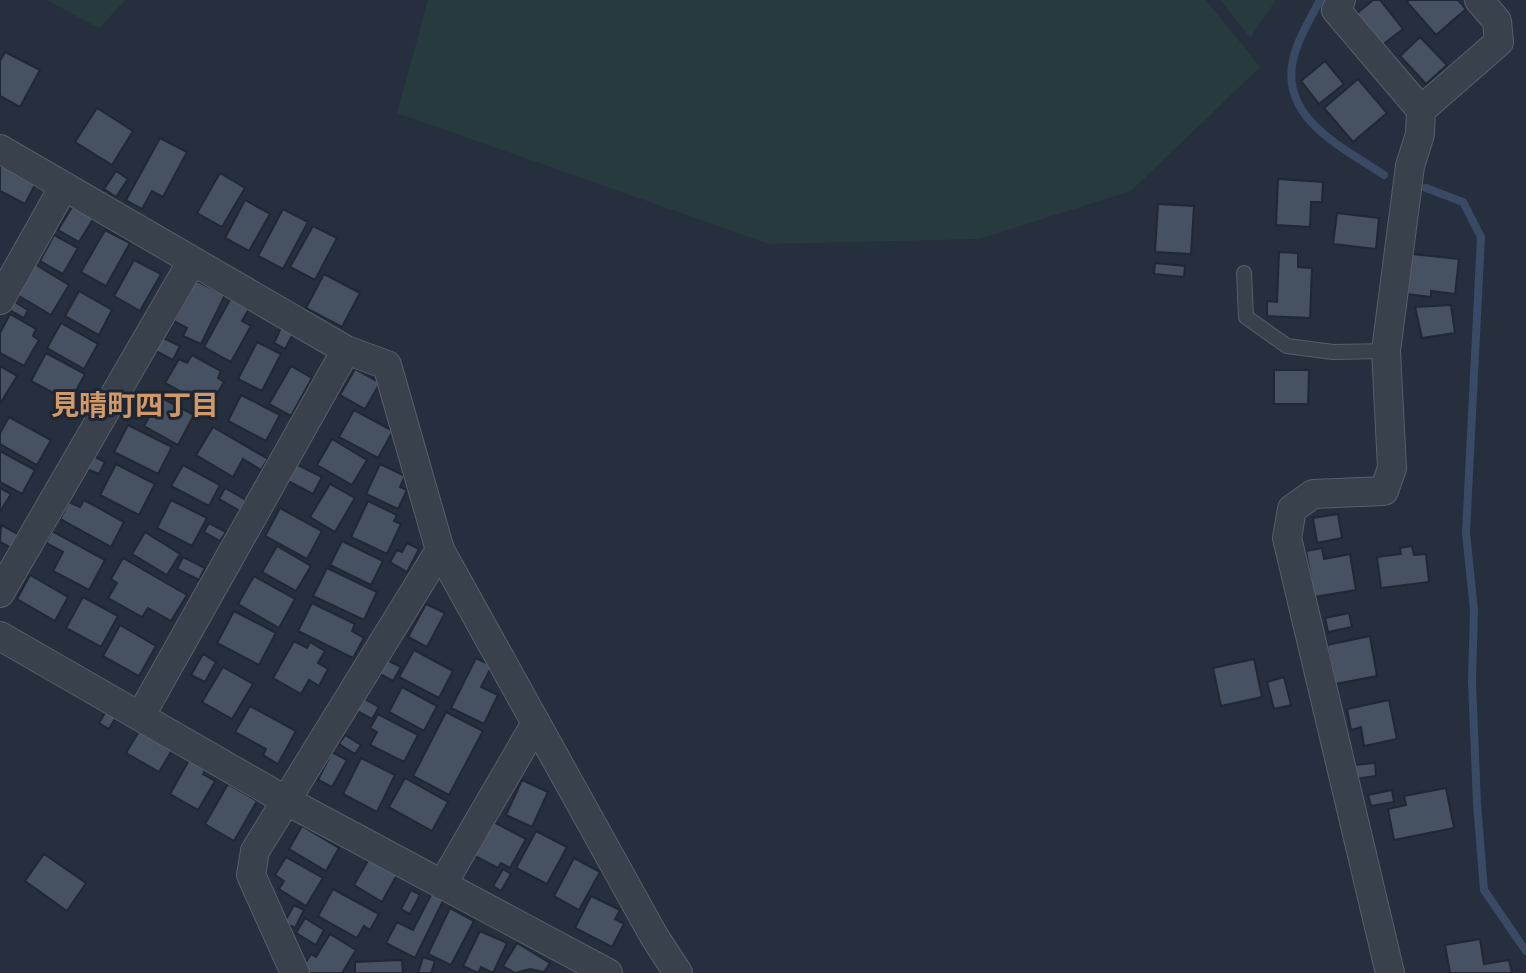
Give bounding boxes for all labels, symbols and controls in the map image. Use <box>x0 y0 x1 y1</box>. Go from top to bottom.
district label: 見晴町四丁目 <box>51 387 219 423</box>

